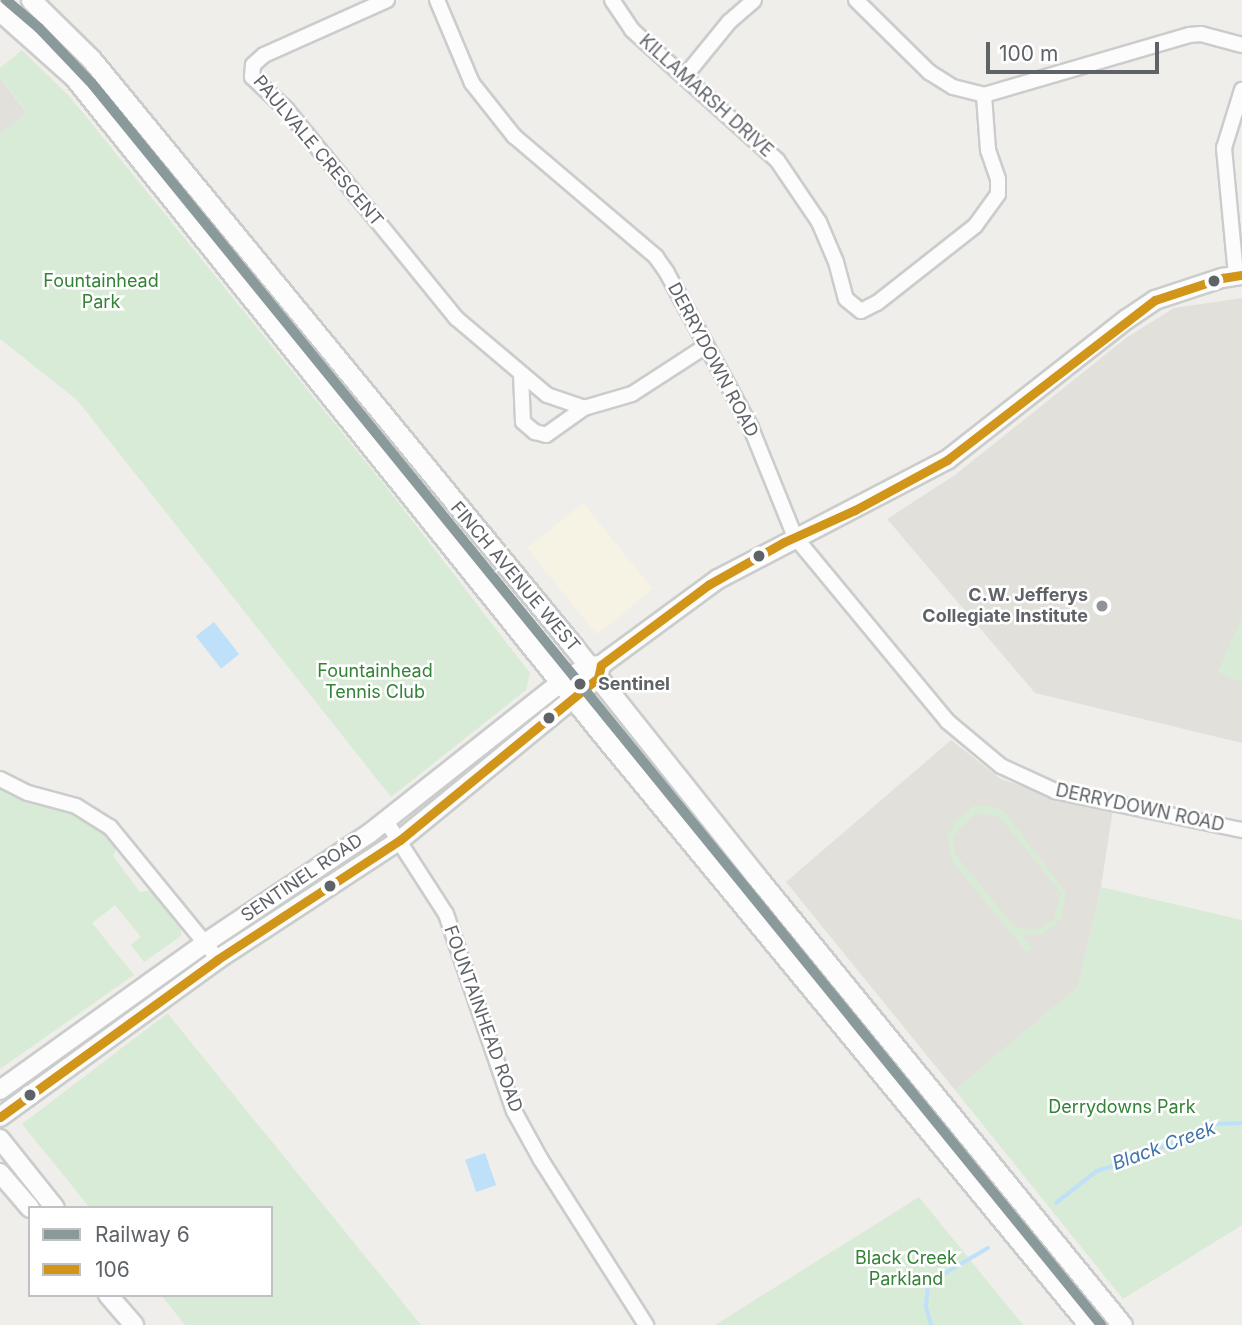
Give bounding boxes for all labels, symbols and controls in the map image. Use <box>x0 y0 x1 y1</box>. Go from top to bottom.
scale bar <box>990 28 1163 72</box>
street label: KILLAMARSH DRIVE <box>635 30 777 162</box>
text: 100 m <box>999 41 1058 66</box>
street label: PAULVALE CRESCENT <box>249 71 387 231</box>
park label: Fountainhead Park <box>43 271 159 314</box>
unlabelled marker <box>1207 274 1221 288</box>
street label: DERRYDOWN ROAD <box>663 279 763 441</box>
street label: FINCH AVENUE WEST <box>446 497 584 657</box>
unlabelled marker <box>752 549 766 563</box>
place label: C.W. Jefferys Collegiate Institute <box>922 585 1088 628</box>
marker: C.W. Jefferys Collegiate Institute <box>1094 598 1110 614</box>
park label: Fountainhead Tennis Club <box>317 661 433 704</box>
marker: Sentinel <box>569 673 591 695</box>
place label: Sentinel <box>598 673 670 695</box>
unlabelled marker <box>542 711 556 725</box>
street label: DERRYDOWN ROAD <box>1054 780 1226 836</box>
street label: SENTINEL ROAD <box>237 829 367 927</box>
unlabelled marker <box>323 879 337 893</box>
street label: FOUNTAINHEAD ROAD <box>439 923 527 1115</box>
unlabelled marker <box>23 1088 37 1102</box>
park label: Derrydowns Park <box>1048 1096 1196 1118</box>
water label: Black Creek <box>1109 1117 1219 1175</box>
legend <box>28 1206 273 1297</box>
text: Railway 6 <box>95 1222 190 1247</box>
park label: Black Creek Parkland <box>855 1248 957 1290</box>
text: 106 <box>95 1257 130 1282</box>

